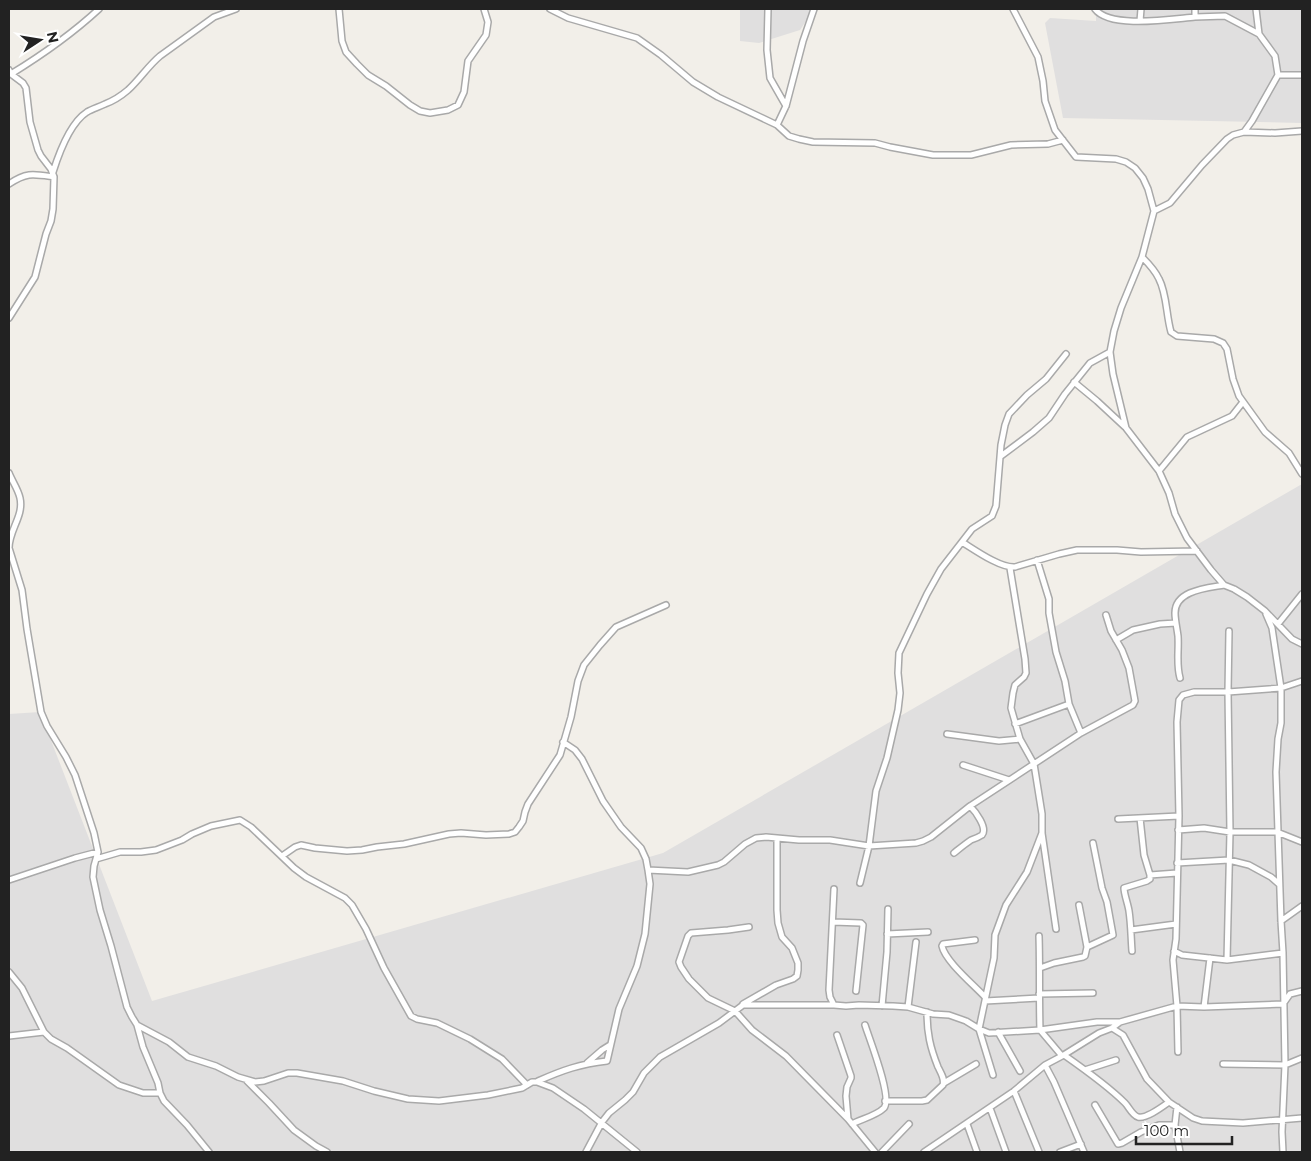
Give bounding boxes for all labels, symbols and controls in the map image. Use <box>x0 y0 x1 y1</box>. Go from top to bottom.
north arrow <box>15 15 65 65</box>
text: N <box>43 30 63 45</box>
scale bar <box>1136 1114 1232 1146</box>
text: 100 m <box>1144 1121 1189 1140</box>

